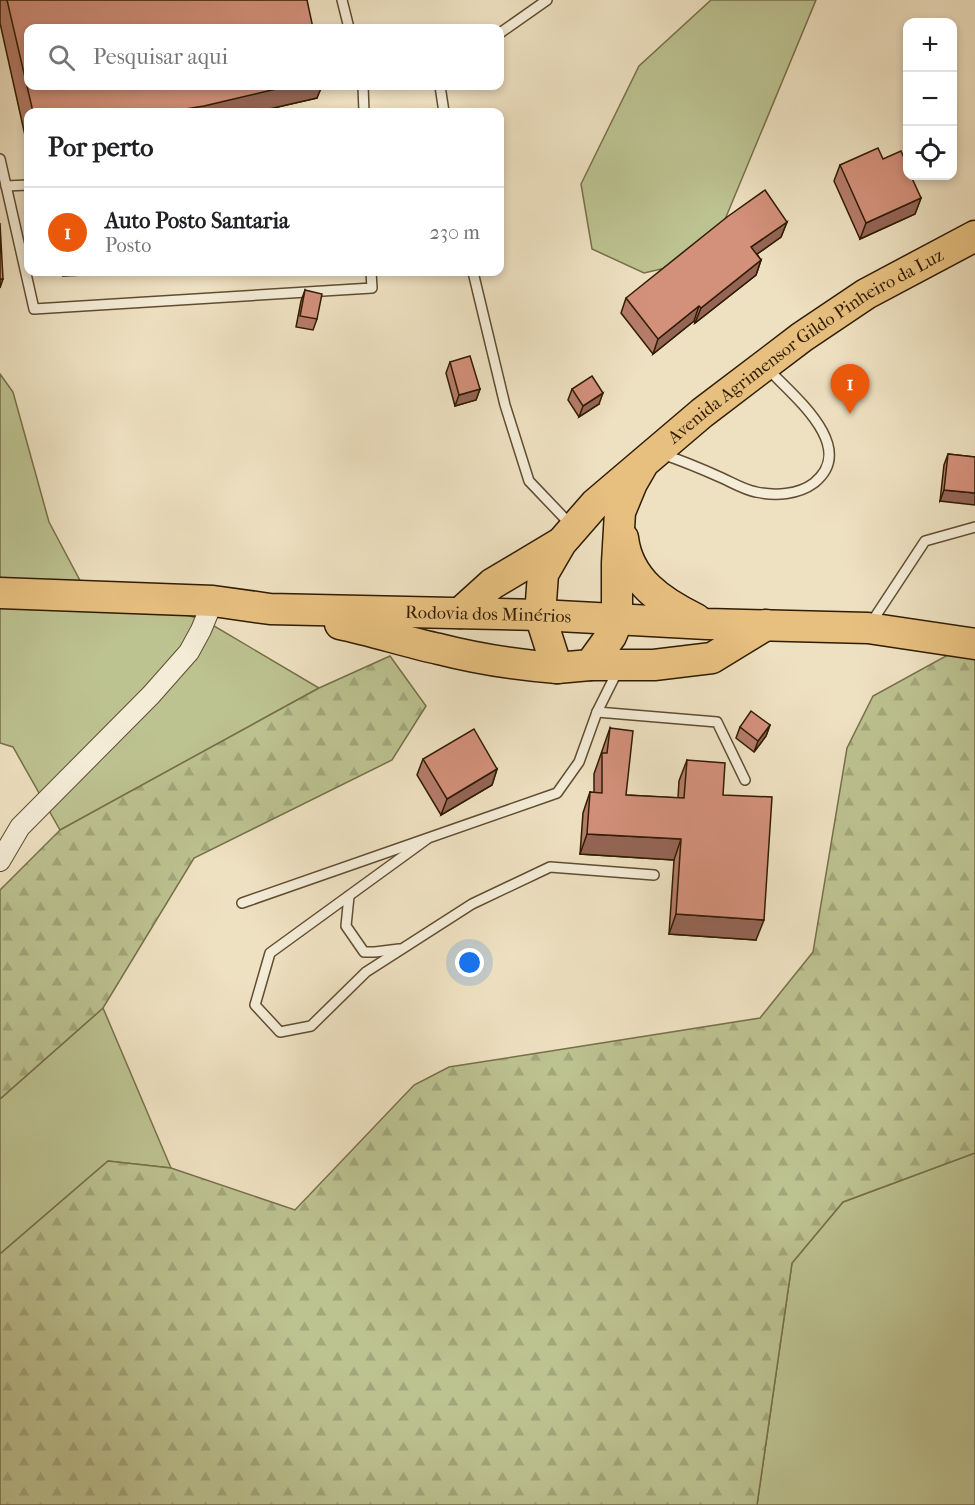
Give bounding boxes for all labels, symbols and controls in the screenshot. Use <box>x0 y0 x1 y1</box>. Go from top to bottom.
map controls <box>903 18 957 180</box>
button: + <box>903 18 957 72</box>
search box <box>24 24 504 90</box>
icon: search <box>45 41 78 74</box>
text: Pesquisar aqui <box>93 44 228 70</box>
button: − <box>903 72 957 126</box>
button: locate <box>903 126 957 180</box>
text: Por perto <box>48 132 153 163</box>
text: Auto Posto Santaria <box>105 208 289 234</box>
text: 1 <box>64 221 71 244</box>
text: 230 m <box>430 221 480 244</box>
text: Posto <box>105 234 151 257</box>
street label: Avenida Agrimensor Gildo Pinheiro da Luz <box>663 245 947 449</box>
pin: 1 <box>830 364 870 414</box>
street label: Rodovia dos Minérios <box>405 602 572 628</box>
your location <box>455 948 484 977</box>

